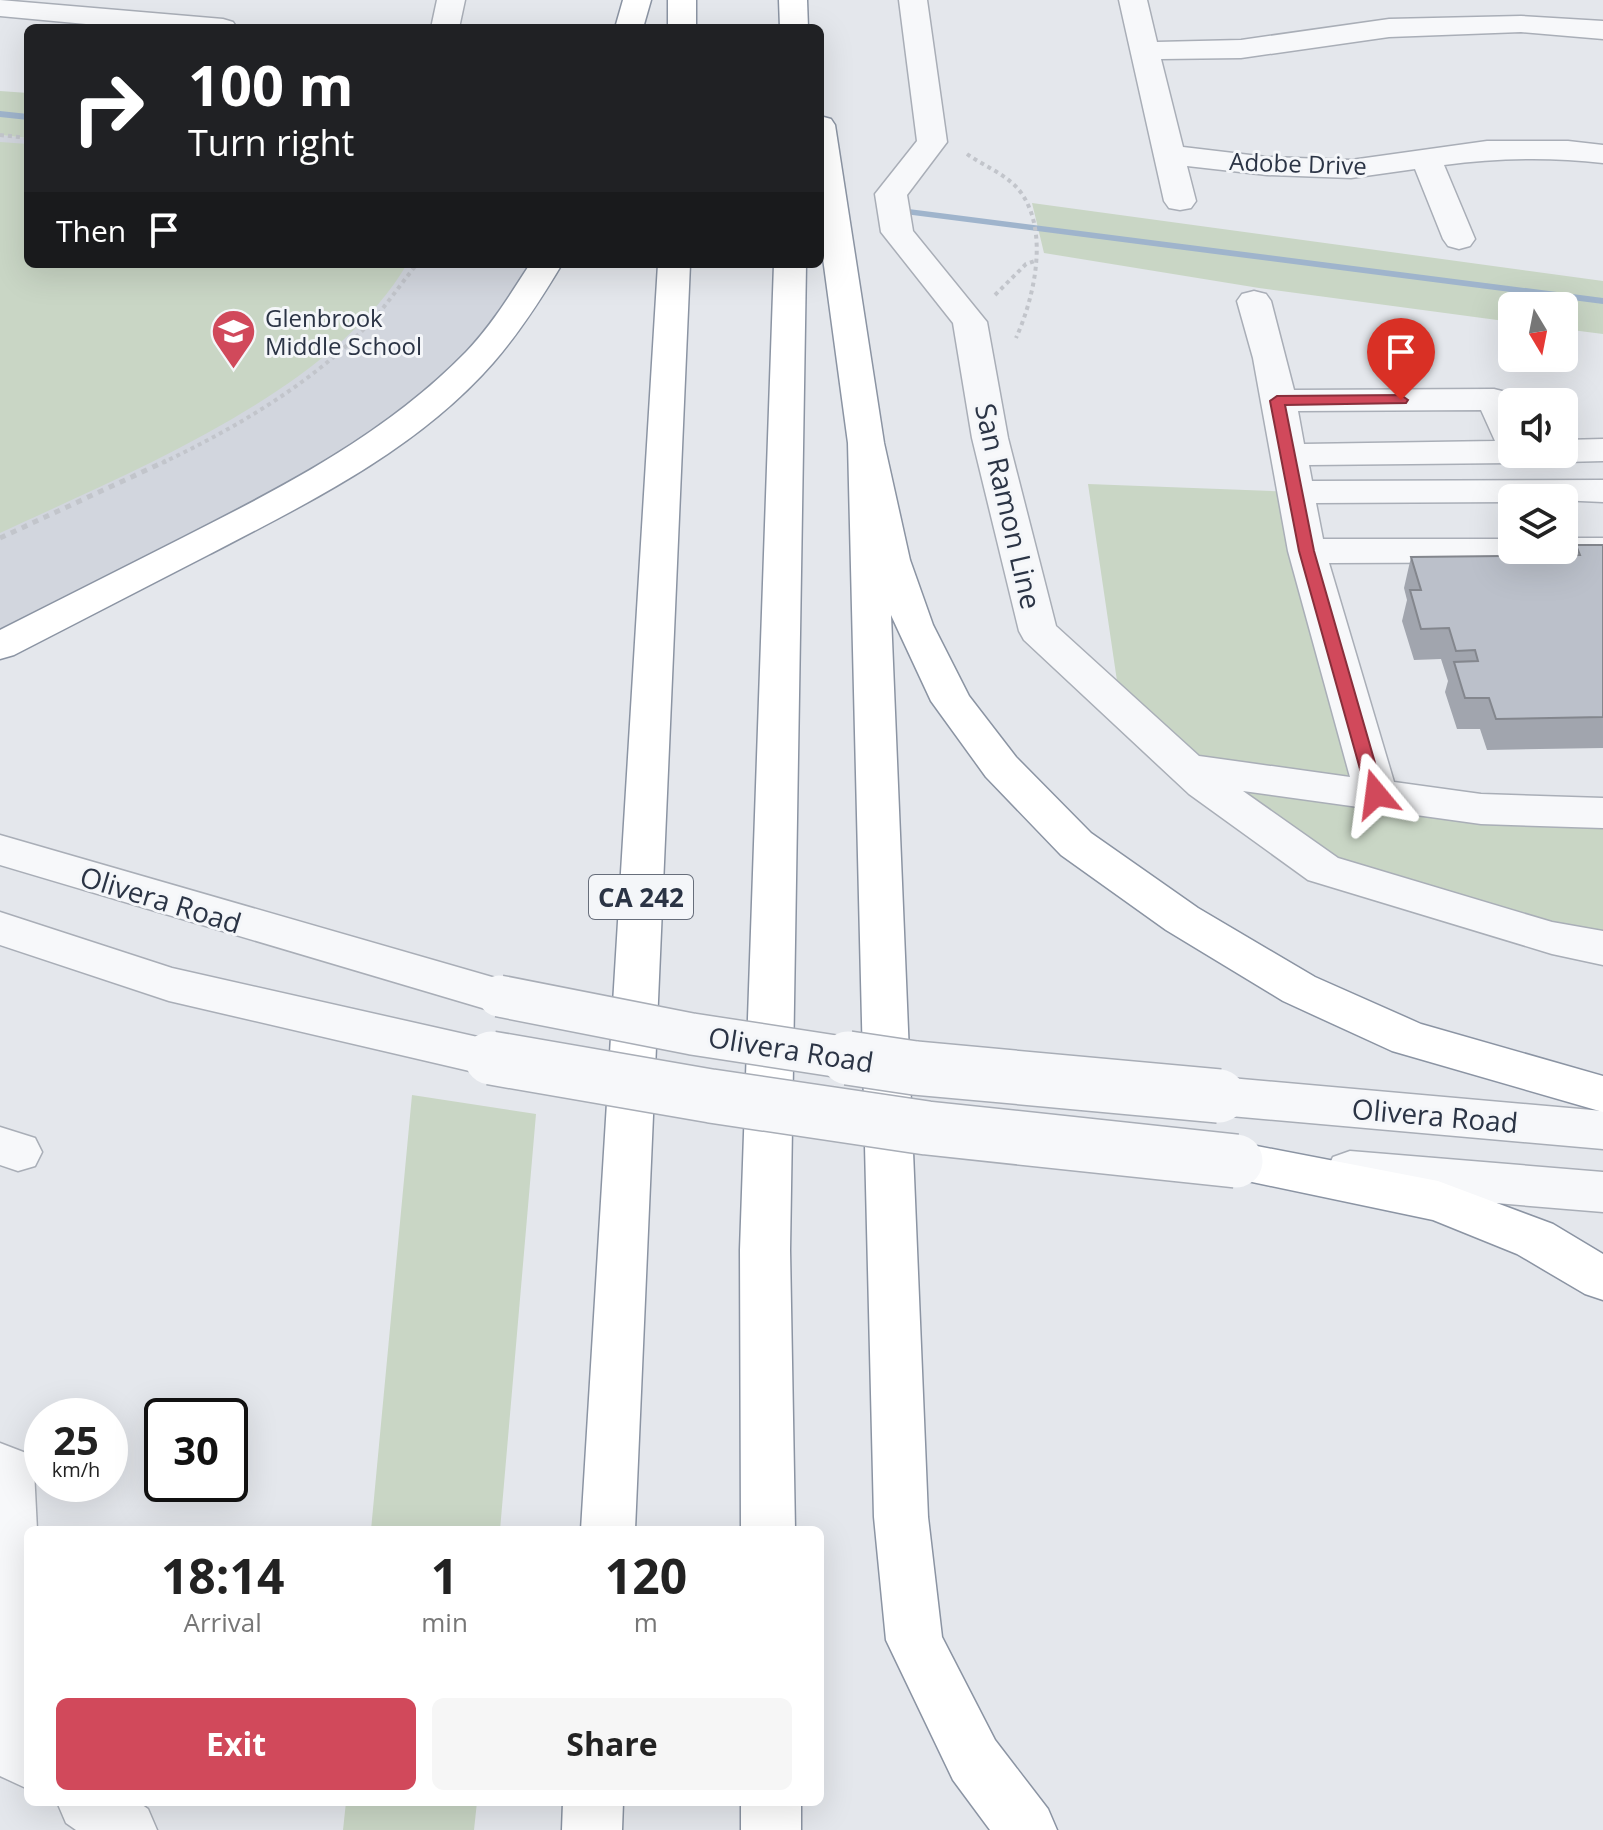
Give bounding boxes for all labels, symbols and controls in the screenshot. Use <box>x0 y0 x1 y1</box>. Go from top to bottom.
text: 100 m <box>188 46 354 122</box>
icon: right <box>56 56 160 160</box>
text: Turn right <box>188 118 354 167</box>
street label: Adobe Drive <box>1229 144 1367 182</box>
icon: arrive <box>142 208 186 252</box>
text: Then <box>56 210 126 251</box>
north arrow <box>1498 292 1578 372</box>
map controls <box>1498 292 1578 564</box>
place label: Glenbrook Middle School <box>265 301 422 362</box>
school or university icon: Glenbrook Middle School <box>210 307 258 370</box>
pin <box>1367 318 1435 400</box>
icon: arrive <box>1379 330 1423 374</box>
button: sound <box>1498 388 1578 468</box>
street label: San Ramon Line <box>967 399 1051 613</box>
button: layers <box>1498 484 1578 564</box>
position arrow <box>1334 752 1418 836</box>
street label: Olivera Road <box>76 856 246 942</box>
road number: CA 242 <box>589 875 693 919</box>
street label: Olivera Road <box>706 1017 876 1081</box>
street label: Olivera Road <box>1350 1089 1520 1141</box>
speed limit sign: 30 <box>144 1398 248 1502</box>
text: 25 <box>53 1412 99 1467</box>
text: km/h <box>52 1456 100 1483</box>
text: 18:14 <box>161 1543 284 1608</box>
text: 1 <box>431 1543 458 1608</box>
text: 120 <box>605 1543 687 1608</box>
text: Arrival <box>183 1604 262 1640</box>
text: min <box>421 1604 468 1640</box>
text: m <box>634 1604 658 1640</box>
button: Exit <box>56 1698 416 1790</box>
button: Share <box>432 1698 792 1790</box>

